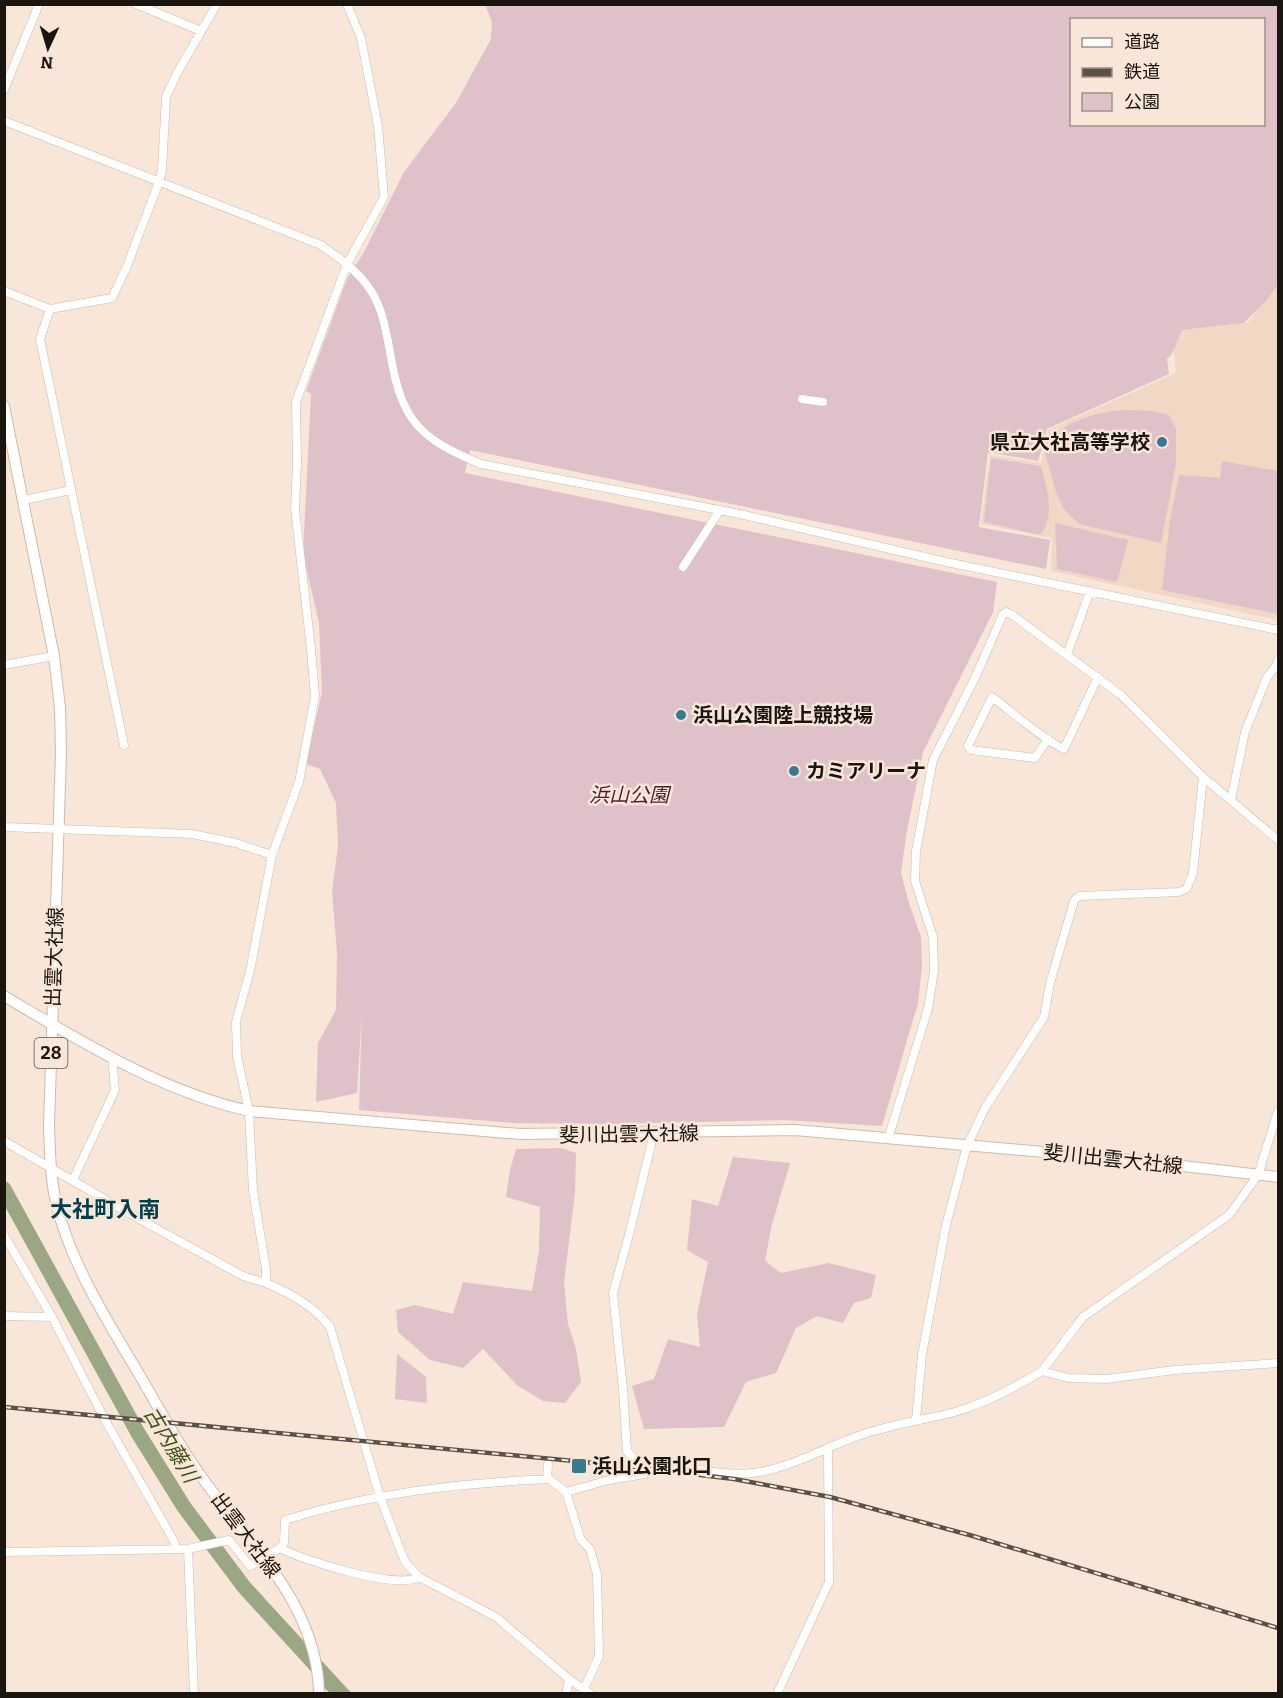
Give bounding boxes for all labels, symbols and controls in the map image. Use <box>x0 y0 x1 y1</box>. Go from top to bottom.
north arrow <box>18 18 78 78</box>
legend <box>1070 18 1265 126</box>
text: 道路 <box>1124 31 1160 53</box>
text: N <box>40 53 54 72</box>
text: 鉄道 <box>1124 61 1160 83</box>
text: 公園 <box>1124 91 1160 113</box>
place label: 県立大社高等学校 <box>990 430 1150 454</box>
marker: 県立大社高等学校 <box>1155 435 1169 449</box>
place label: 浜山公園陸上競技場 <box>693 703 873 727</box>
marker: 浜山公園陸上競技場 <box>674 708 688 722</box>
place label: カミアリーナ <box>806 759 926 783</box>
marker: カミアリーナ <box>787 764 801 778</box>
park label: 浜山公園 <box>589 783 672 807</box>
street label: 出雲大社線 <box>40 907 68 1007</box>
road number: 28 <box>34 1038 68 1068</box>
street label: 斐川出雲大社線 <box>559 1121 699 1147</box>
street label: 斐川出雲大社線 <box>1042 1140 1184 1178</box>
district label: 大社町入南 <box>50 1196 160 1223</box>
water label: 古内藤川 <box>138 1402 205 1489</box>
place label: 浜山公園北口 <box>592 1454 712 1478</box>
marker: 浜山公園北口 <box>570 1457 588 1475</box>
street label: 出雲大社線 <box>206 1488 286 1582</box>

